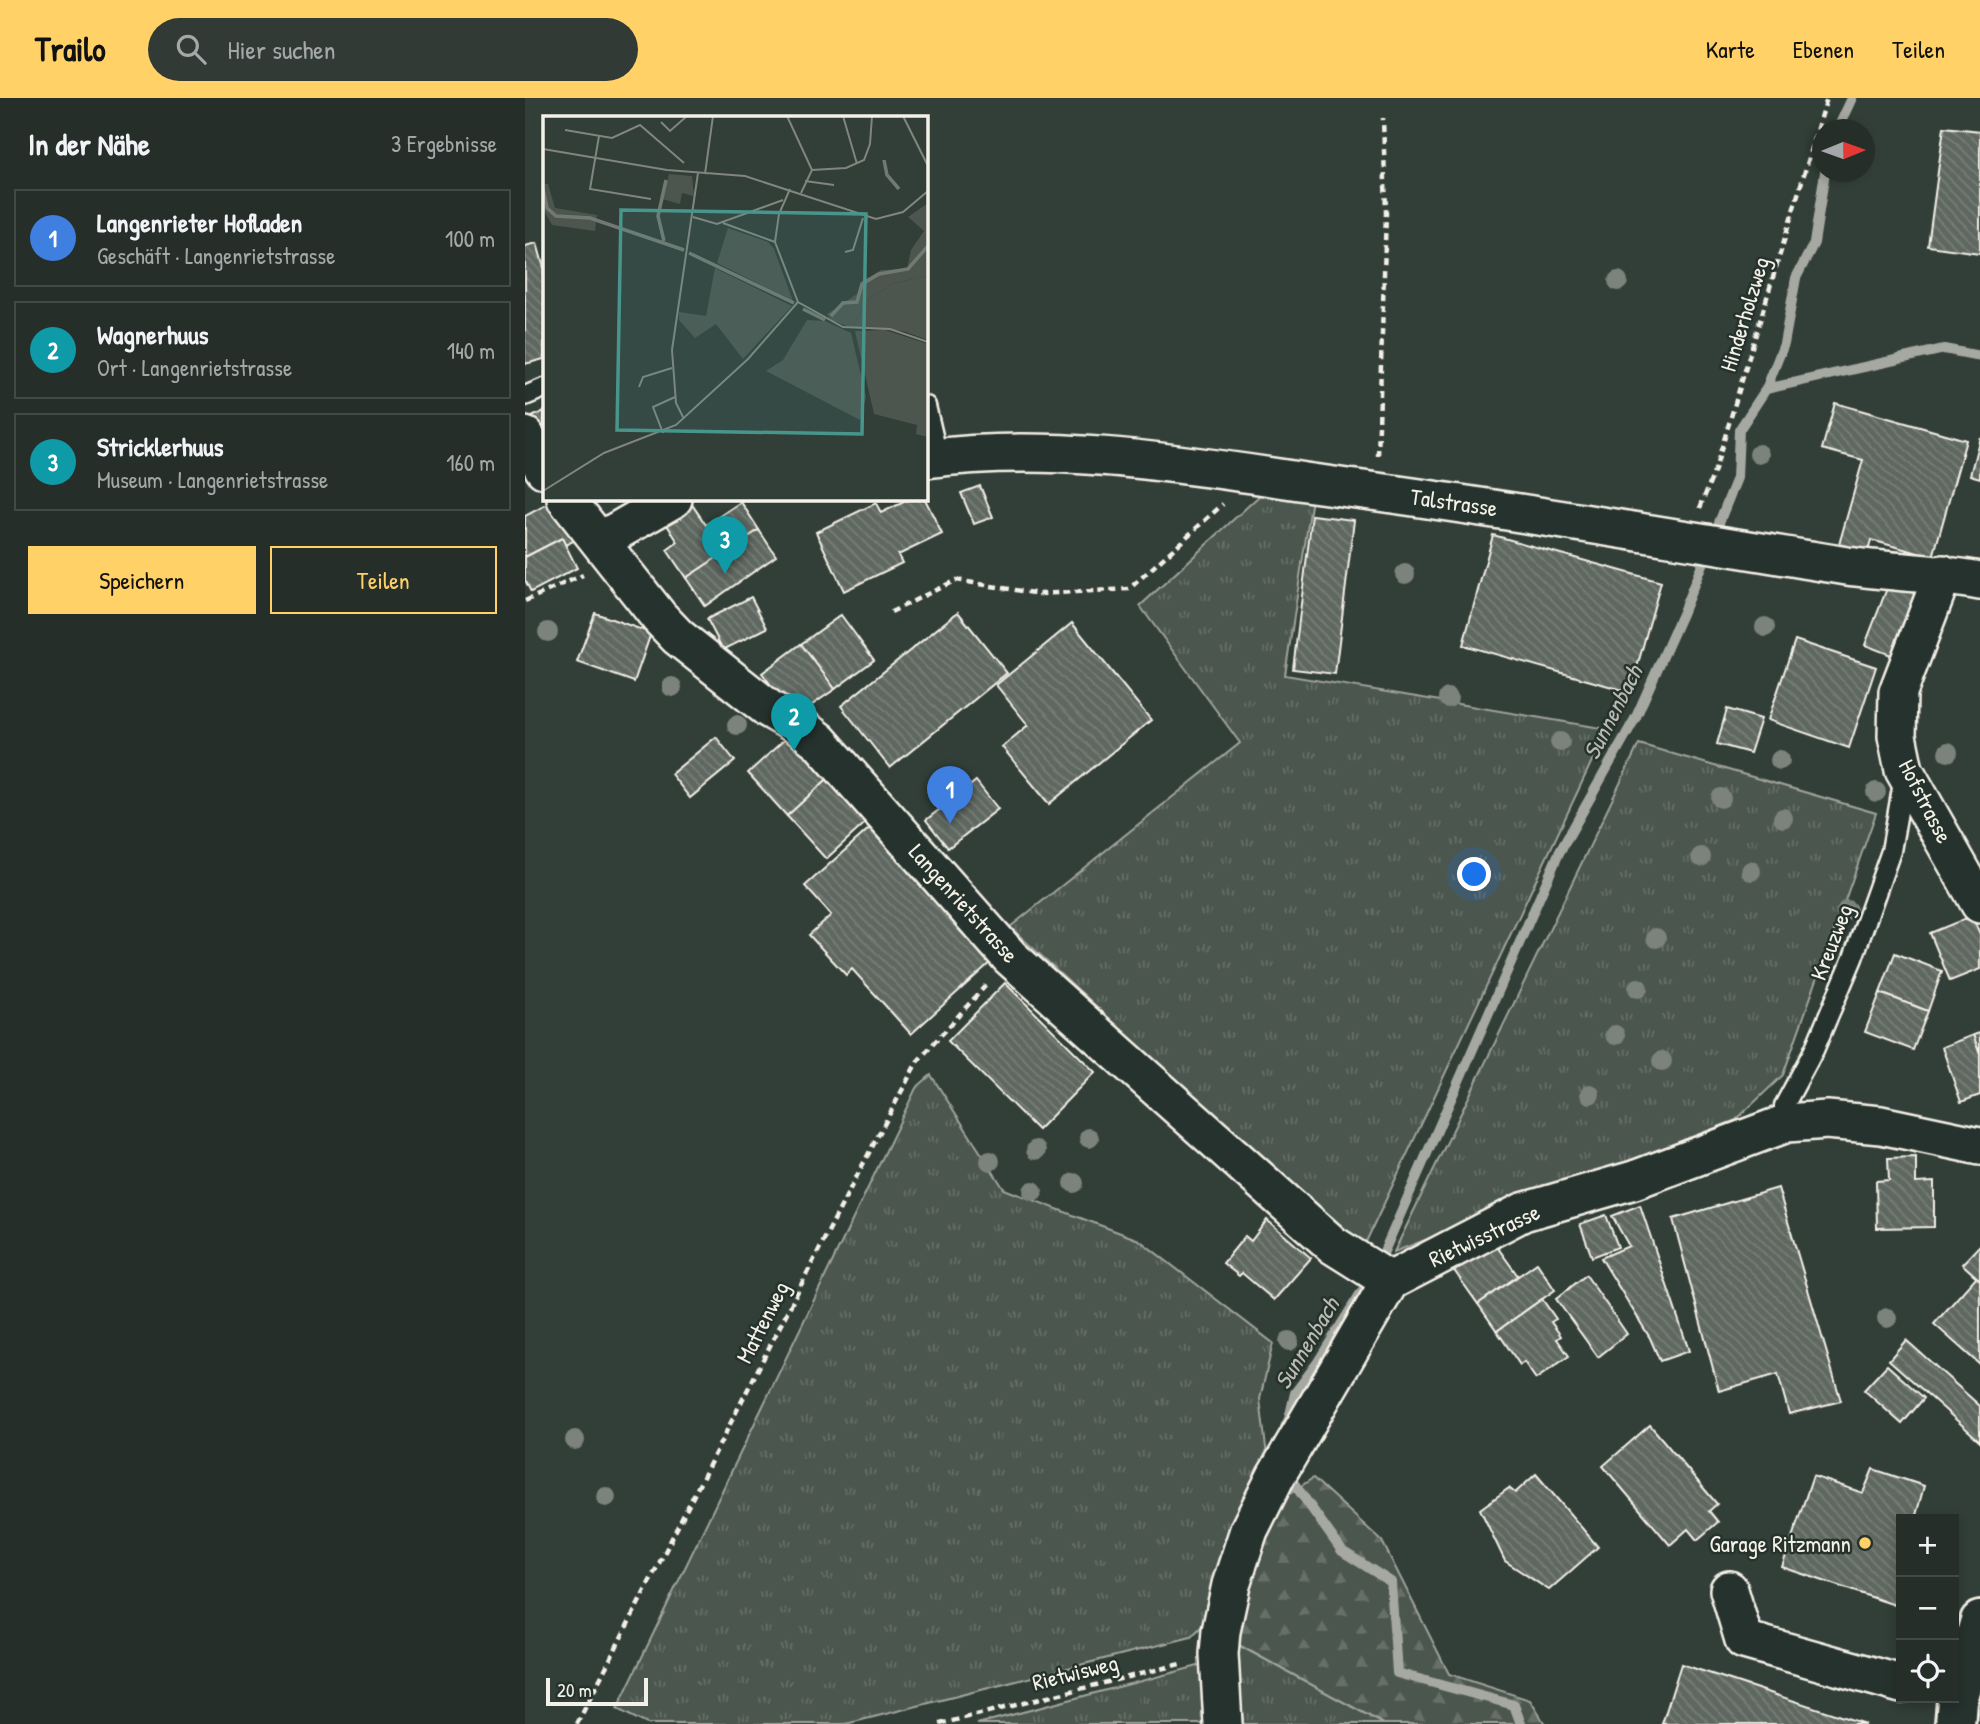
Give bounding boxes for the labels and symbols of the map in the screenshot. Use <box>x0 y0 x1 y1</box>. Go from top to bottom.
inset map <box>543 116 927 500</box>
north arrow <box>1812 119 1875 182</box>
street label: Hinderholzweg <box>1712 253 1776 375</box>
street label: Talstrasse <box>1409 481 1499 523</box>
pin: 3 <box>702 516 748 574</box>
water label: Sunnenbach <box>1575 658 1650 764</box>
pin: 2 <box>771 693 817 751</box>
street label: Hofstrasse <box>1892 754 1960 848</box>
pin: 1 <box>927 766 973 824</box>
street label: Langenrietstrasse <box>902 837 1026 969</box>
your location <box>1457 857 1491 891</box>
street label: Kreuzweg <box>1802 900 1860 984</box>
street label: Rietwisstrasse <box>1424 1196 1544 1274</box>
street label: Mattenweg <box>728 1276 796 1368</box>
water label: Sunnenbach <box>1266 1290 1347 1395</box>
place label: Garage Ritzmann <box>1710 1528 1851 1559</box>
marker: Garage Ritzmann <box>1857 1535 1873 1551</box>
street label: Rietwisweg <box>1029 1646 1121 1698</box>
scale bar <box>546 1675 647 1707</box>

